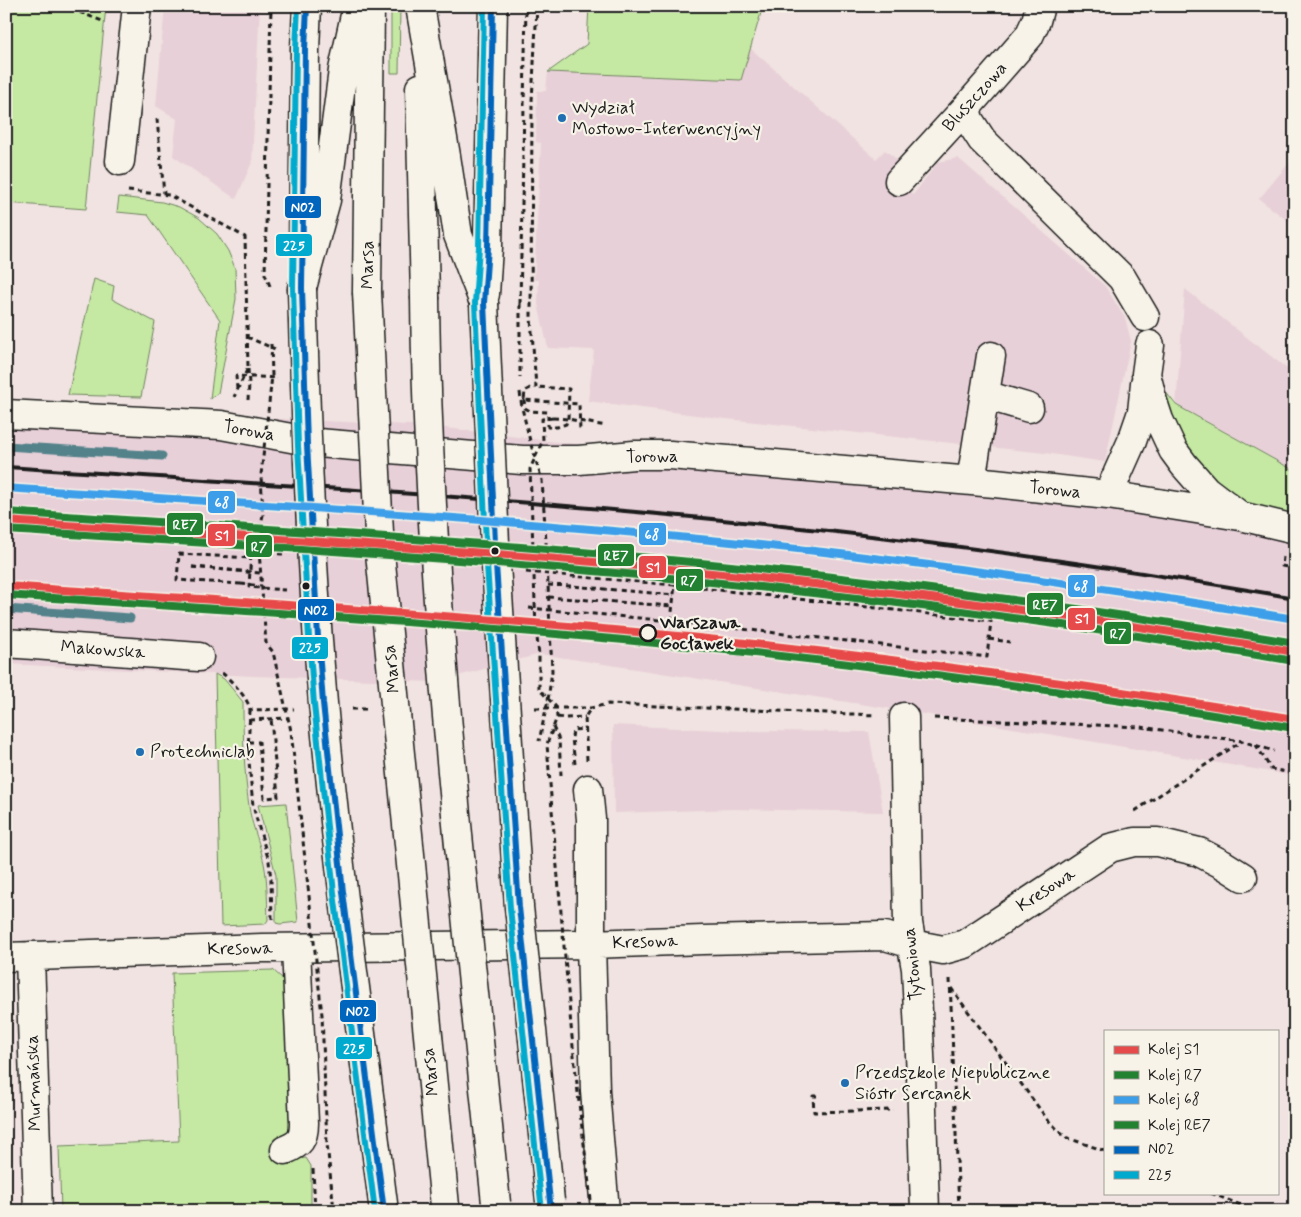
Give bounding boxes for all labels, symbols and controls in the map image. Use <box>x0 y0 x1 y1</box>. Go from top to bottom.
street label: Bluszczowa <box>937 57 1013 137</box>
place label: Wydział Mostowo-Interwencyjny <box>572 96 761 141</box>
marker: Wydział Mostowo-Interwencyjny <box>556 112 568 124</box>
line badge: N02 <box>284 195 322 219</box>
text: N02 <box>291 199 315 217</box>
line badge: 225 <box>275 233 313 257</box>
text: 225 <box>283 237 305 255</box>
street label: Marsa <box>356 241 380 289</box>
street label: Torowa <box>221 415 277 447</box>
street label: Torowa <box>626 445 678 469</box>
street label: Torowa <box>1028 475 1082 505</box>
line badge: 68 <box>207 490 236 514</box>
text: 68 <box>215 494 230 512</box>
line badge: RE7 <box>166 512 204 536</box>
text: RE7 <box>173 516 198 534</box>
line badge: 68 <box>638 522 667 546</box>
line badge: S1 <box>207 523 236 547</box>
text: 68 <box>645 526 660 544</box>
text: S1 <box>215 527 229 545</box>
line badge: R7 <box>245 534 273 558</box>
text: R7 <box>251 538 268 556</box>
line badge: RE7 <box>597 543 635 567</box>
unlabelled marker <box>490 546 500 556</box>
text: RE7 <box>604 547 629 565</box>
line badge: S1 <box>638 555 667 579</box>
text: S1 <box>646 559 660 577</box>
line badge: R7 <box>675 568 704 592</box>
text: R7 <box>681 572 698 590</box>
line badge: 68 <box>1067 574 1096 598</box>
text: 68 <box>1074 578 1089 596</box>
unlabelled marker <box>301 581 311 591</box>
line badge: RE7 <box>1026 592 1064 616</box>
text: RE7 <box>1033 596 1058 614</box>
line badge: N02 <box>297 598 335 622</box>
text: N02 <box>304 602 328 620</box>
line badge: S1 <box>1067 607 1096 631</box>
text: S1 <box>1075 610 1089 628</box>
place label: Warszawa Gocławek <box>659 611 742 656</box>
line badge: R7 <box>1103 621 1132 645</box>
marker: Warszawa Gocławek <box>639 624 657 642</box>
text: R7 <box>1110 625 1127 643</box>
street label: Makowska <box>60 635 147 665</box>
line badge: 225 <box>291 636 329 660</box>
text: 225 <box>299 639 321 657</box>
street label: Marsa <box>378 644 406 694</box>
place label: Protechniclab <box>150 740 255 764</box>
marker: Protechniclab <box>134 746 146 758</box>
street label: Kresowa <box>1012 862 1080 918</box>
street label: Tytoniowa <box>897 926 929 1002</box>
street label: Kresowa <box>612 929 678 955</box>
street label: Kresowa <box>207 936 273 962</box>
line badge: N02 <box>339 999 377 1023</box>
text: N02 <box>346 1003 370 1021</box>
legend <box>1104 1030 1278 1194</box>
street label: Murmańska <box>20 1034 48 1132</box>
line badge: 225 <box>335 1036 373 1060</box>
text: 225 <box>343 1040 365 1058</box>
text: Kolej S1 <box>1148 1040 1199 1060</box>
street label: Marsa <box>417 1047 445 1097</box>
place label: Przedszkole Niepubliczne Sióstr Sercanek <box>855 1061 1051 1106</box>
text: Kolej R7 <box>1148 1066 1202 1086</box>
marker: Przedszkole Niepubliczne Sióstr Sercanek <box>839 1077 851 1089</box>
text: Kolej 68 <box>1148 1090 1200 1110</box>
text: Kolej RE7 <box>1148 1116 1211 1136</box>
text: N02 <box>1148 1140 1174 1160</box>
text: 225 <box>1148 1166 1172 1186</box>

